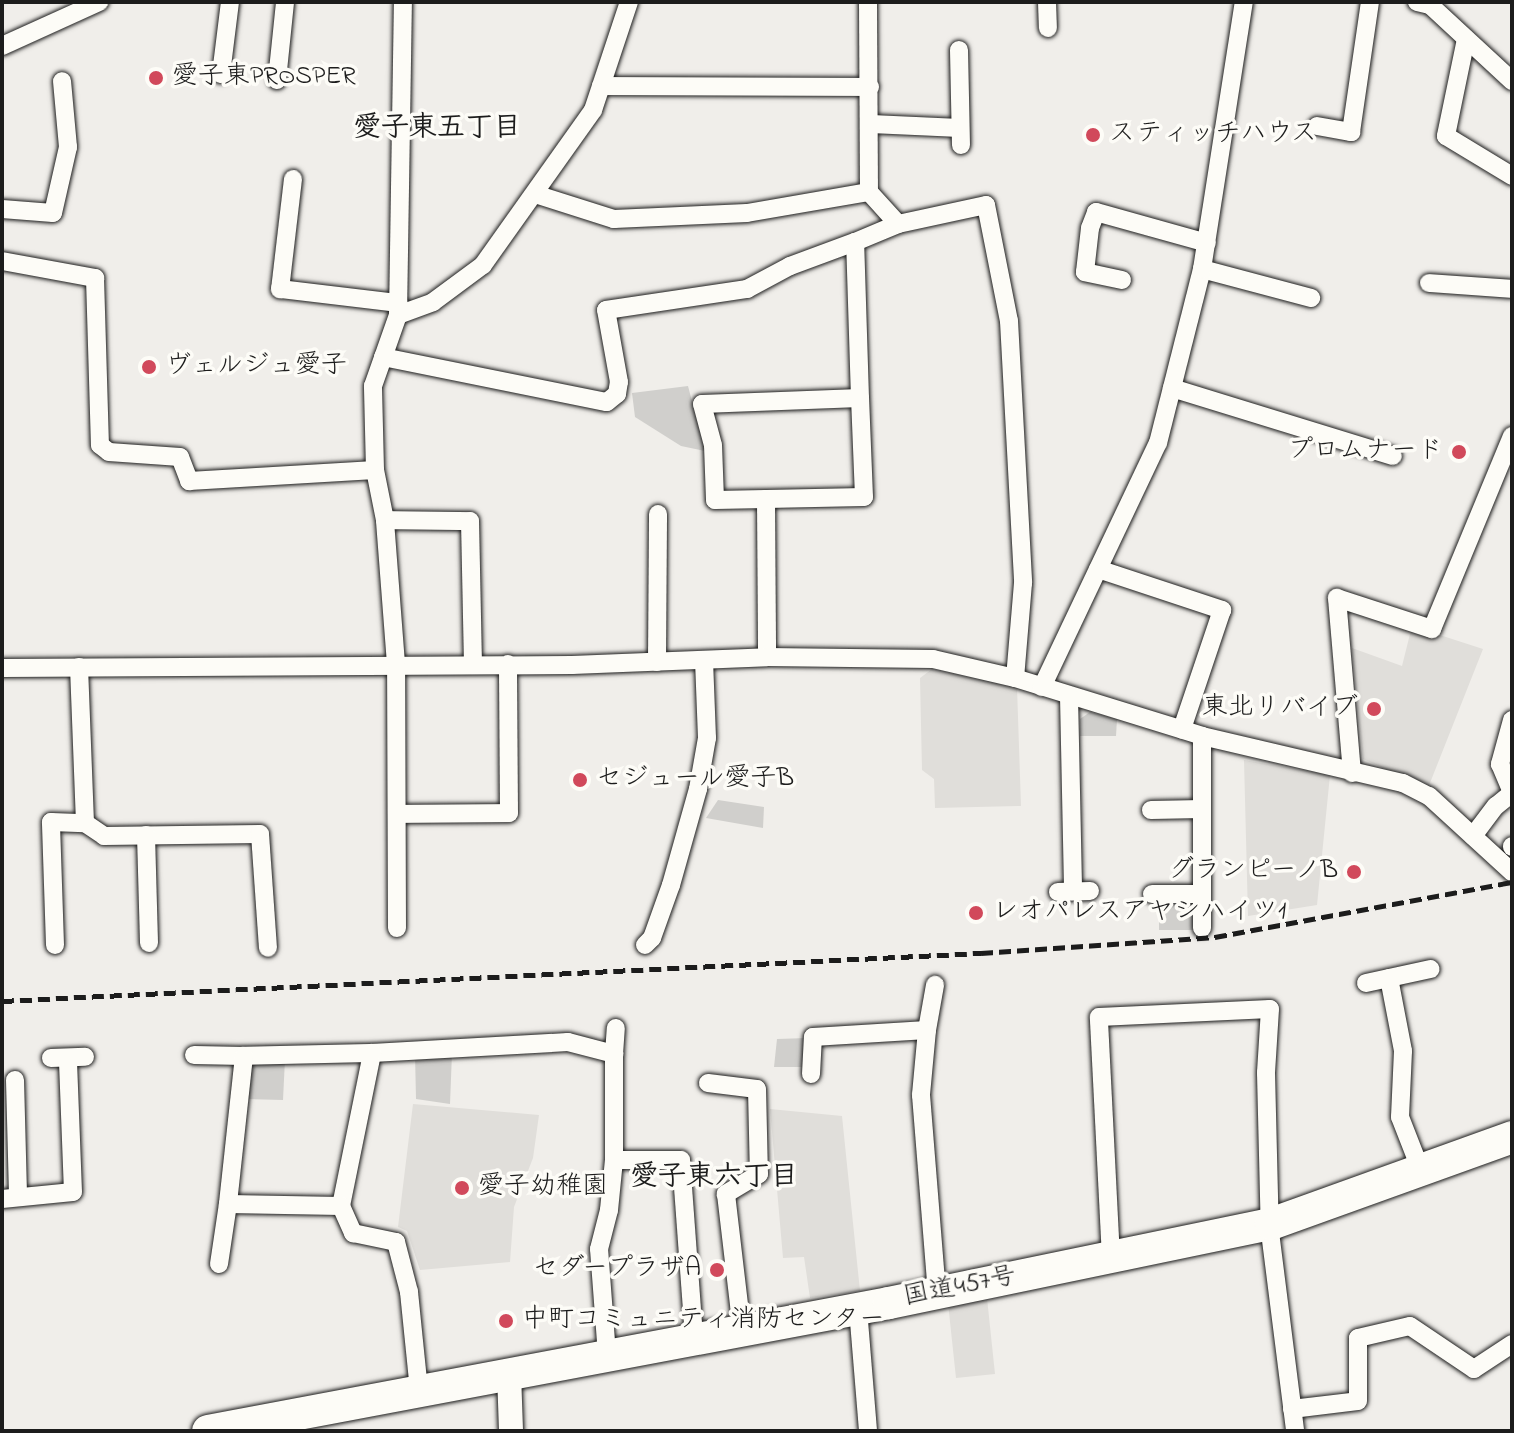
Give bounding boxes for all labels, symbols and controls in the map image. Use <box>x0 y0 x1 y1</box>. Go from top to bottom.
place label: 愛子東PROSPER <box>172 62 356 94</box>
marker: 愛子東PROSPER <box>147 69 165 87</box>
district label: 愛子東五丁目 <box>353 112 521 146</box>
place label: スティッチハウス <box>1109 119 1317 151</box>
marker: スティッチハウス <box>1084 126 1102 144</box>
place label: ヴェルジュ愛子 <box>165 351 347 383</box>
marker: ヴェルジュ愛子 <box>140 358 158 376</box>
place label: プロムナード <box>1287 436 1443 468</box>
marker: プロムナード <box>1450 443 1468 461</box>
place label: 東北リバイブ <box>1202 693 1358 725</box>
marker: 東北リバイブ <box>1365 700 1383 718</box>
place label: セジュール愛子B <box>596 764 795 796</box>
marker: セジュール愛子B <box>571 771 589 789</box>
place label: グランピーノB <box>1166 856 1338 888</box>
marker: グランピーノB <box>1345 863 1363 881</box>
place label: レオパレスアヤシハイツ1 <box>992 897 1286 929</box>
marker: レオパレスアヤシハイツ1 <box>967 904 985 922</box>
district label: 愛子東六丁目 <box>630 1161 798 1195</box>
place label: 愛子幼稚園 <box>478 1172 608 1204</box>
marker: 愛子幼稚園 <box>453 1179 471 1197</box>
place label: セダープラザA <box>532 1254 701 1286</box>
marker: セダープラザA <box>708 1261 726 1279</box>
street label: 国道457号 <box>901 1262 1019 1314</box>
place label: 中町コミュニティ消防センター <box>522 1305 886 1337</box>
marker: 中町コミュニティ消防センター <box>497 1312 515 1330</box>

